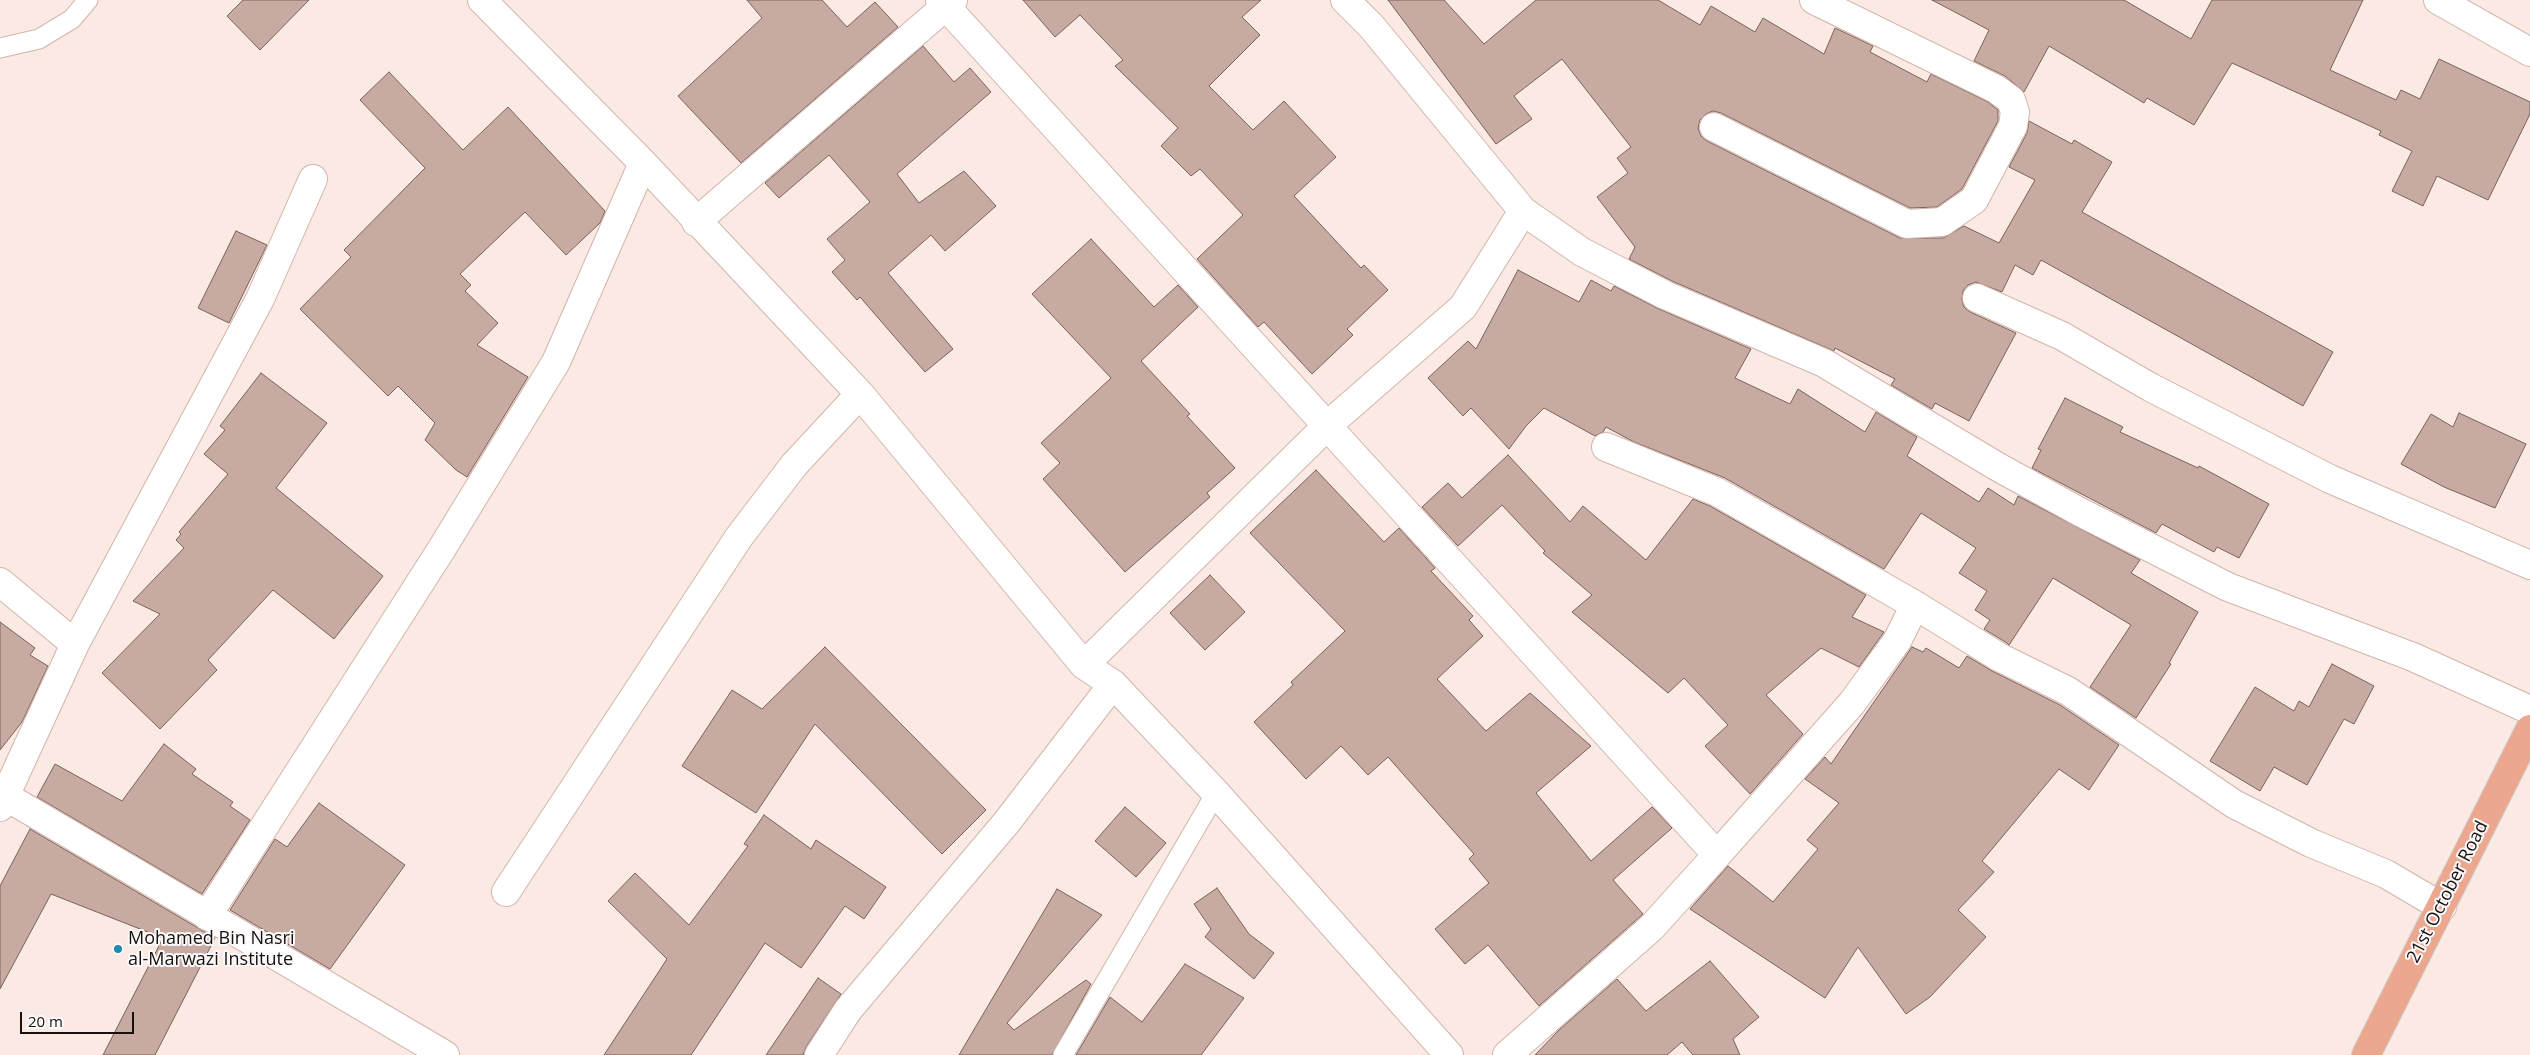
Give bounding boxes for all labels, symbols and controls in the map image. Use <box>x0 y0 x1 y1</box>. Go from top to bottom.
street label: 21st October Road <box>2403 817 2493 967</box>
place label: Mohamed Bin Nasri al-Marwazi Institute <box>128 928 294 971</box>
marker: Mohamed Bin Nasri al-Marwazi Institute <box>112 943 124 955</box>
scale bar <box>22 1002 136 1034</box>
text: 20 m <box>28 1011 63 1031</box>

